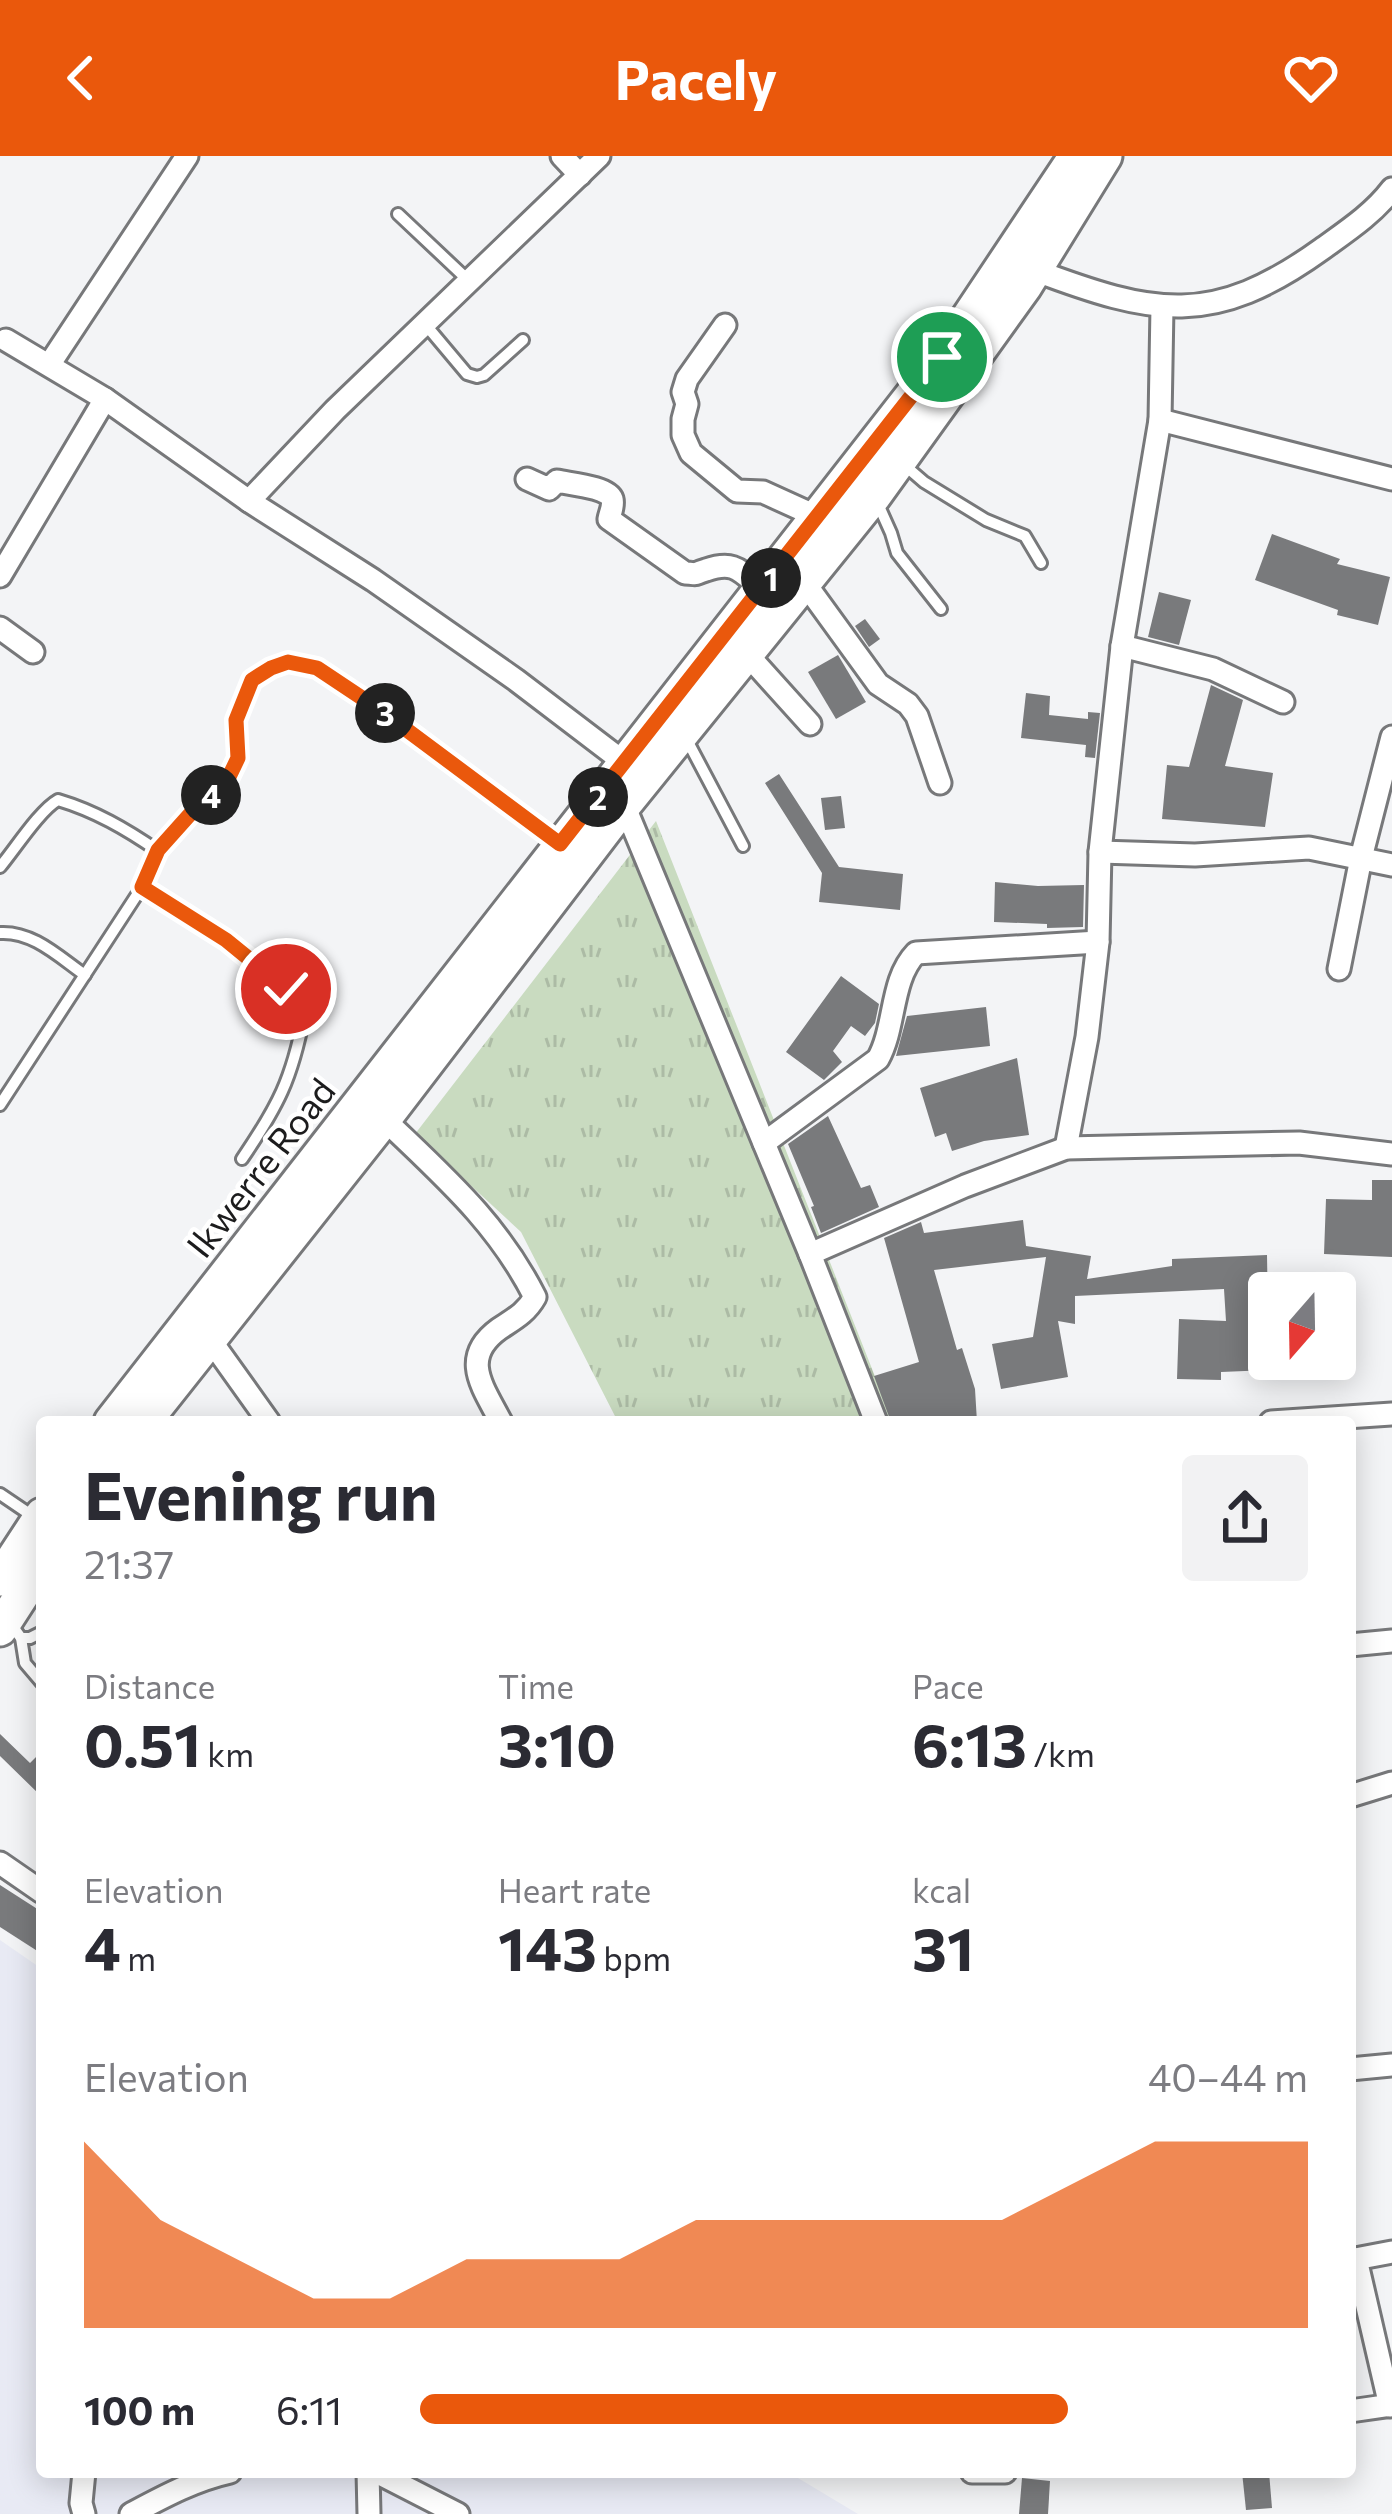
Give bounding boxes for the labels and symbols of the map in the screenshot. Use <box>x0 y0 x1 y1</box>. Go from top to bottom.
pin <box>891 306 993 408</box>
pin: 1 <box>741 548 801 608</box>
pin: 3 <box>355 683 415 743</box>
pin: 4 <box>181 765 241 825</box>
pin: 2 <box>568 767 628 827</box>
pin <box>235 938 337 1040</box>
street label: Ikwerre Road <box>176 1069 343 1265</box>
north arrow <box>1248 1272 1356 1380</box>

